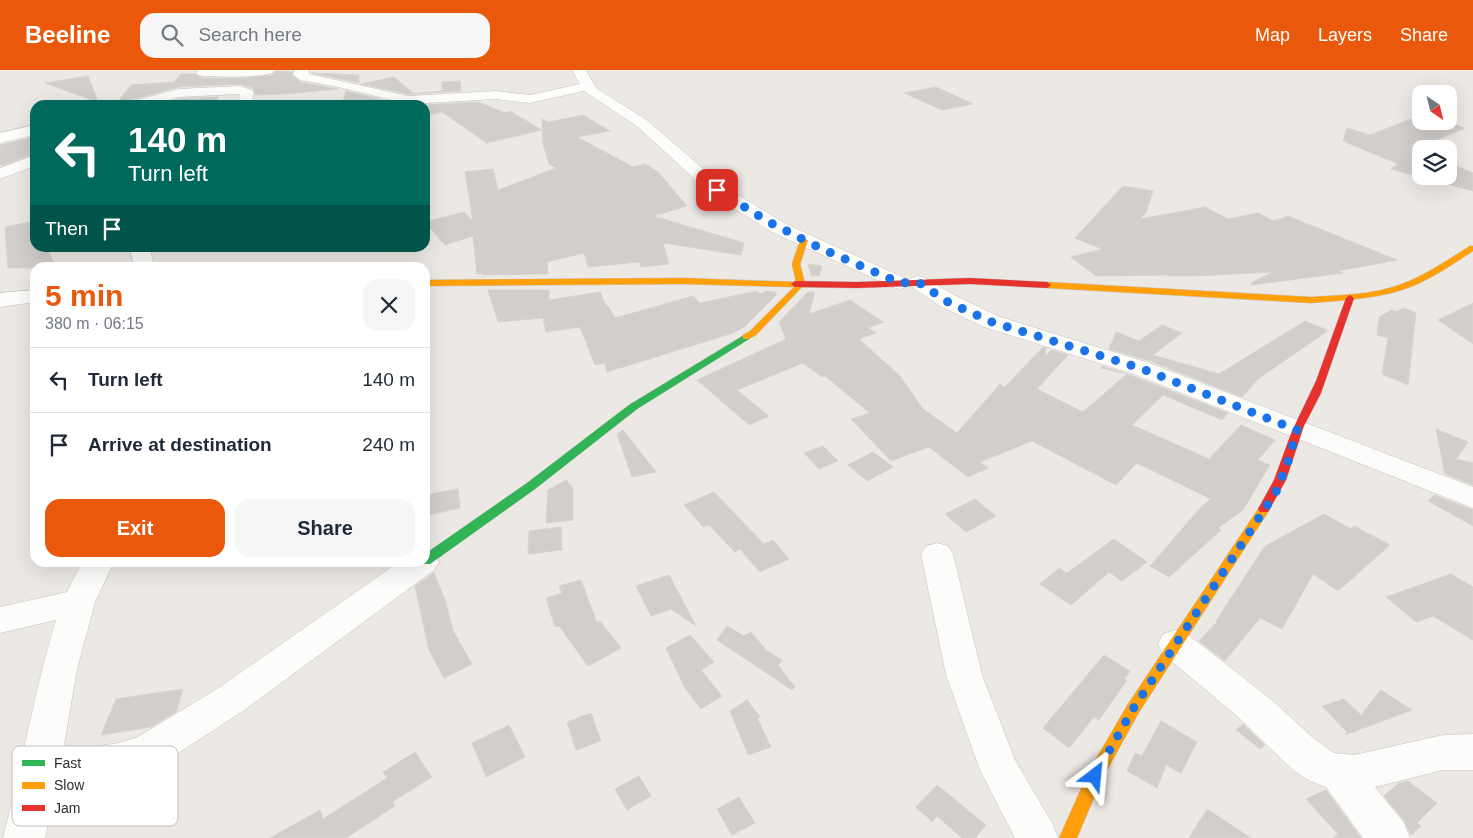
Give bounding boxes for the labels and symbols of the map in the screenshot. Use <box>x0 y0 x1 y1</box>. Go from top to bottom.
north arrow <box>1412 85 1458 130</box>
pin <box>696 169 738 211</box>
legend <box>12 746 178 826</box>
position arrow <box>1068 749 1120 801</box>
text: Fast <box>54 755 81 771</box>
text: Slow <box>54 777 85 793</box>
text: Jam <box>54 800 80 816</box>

